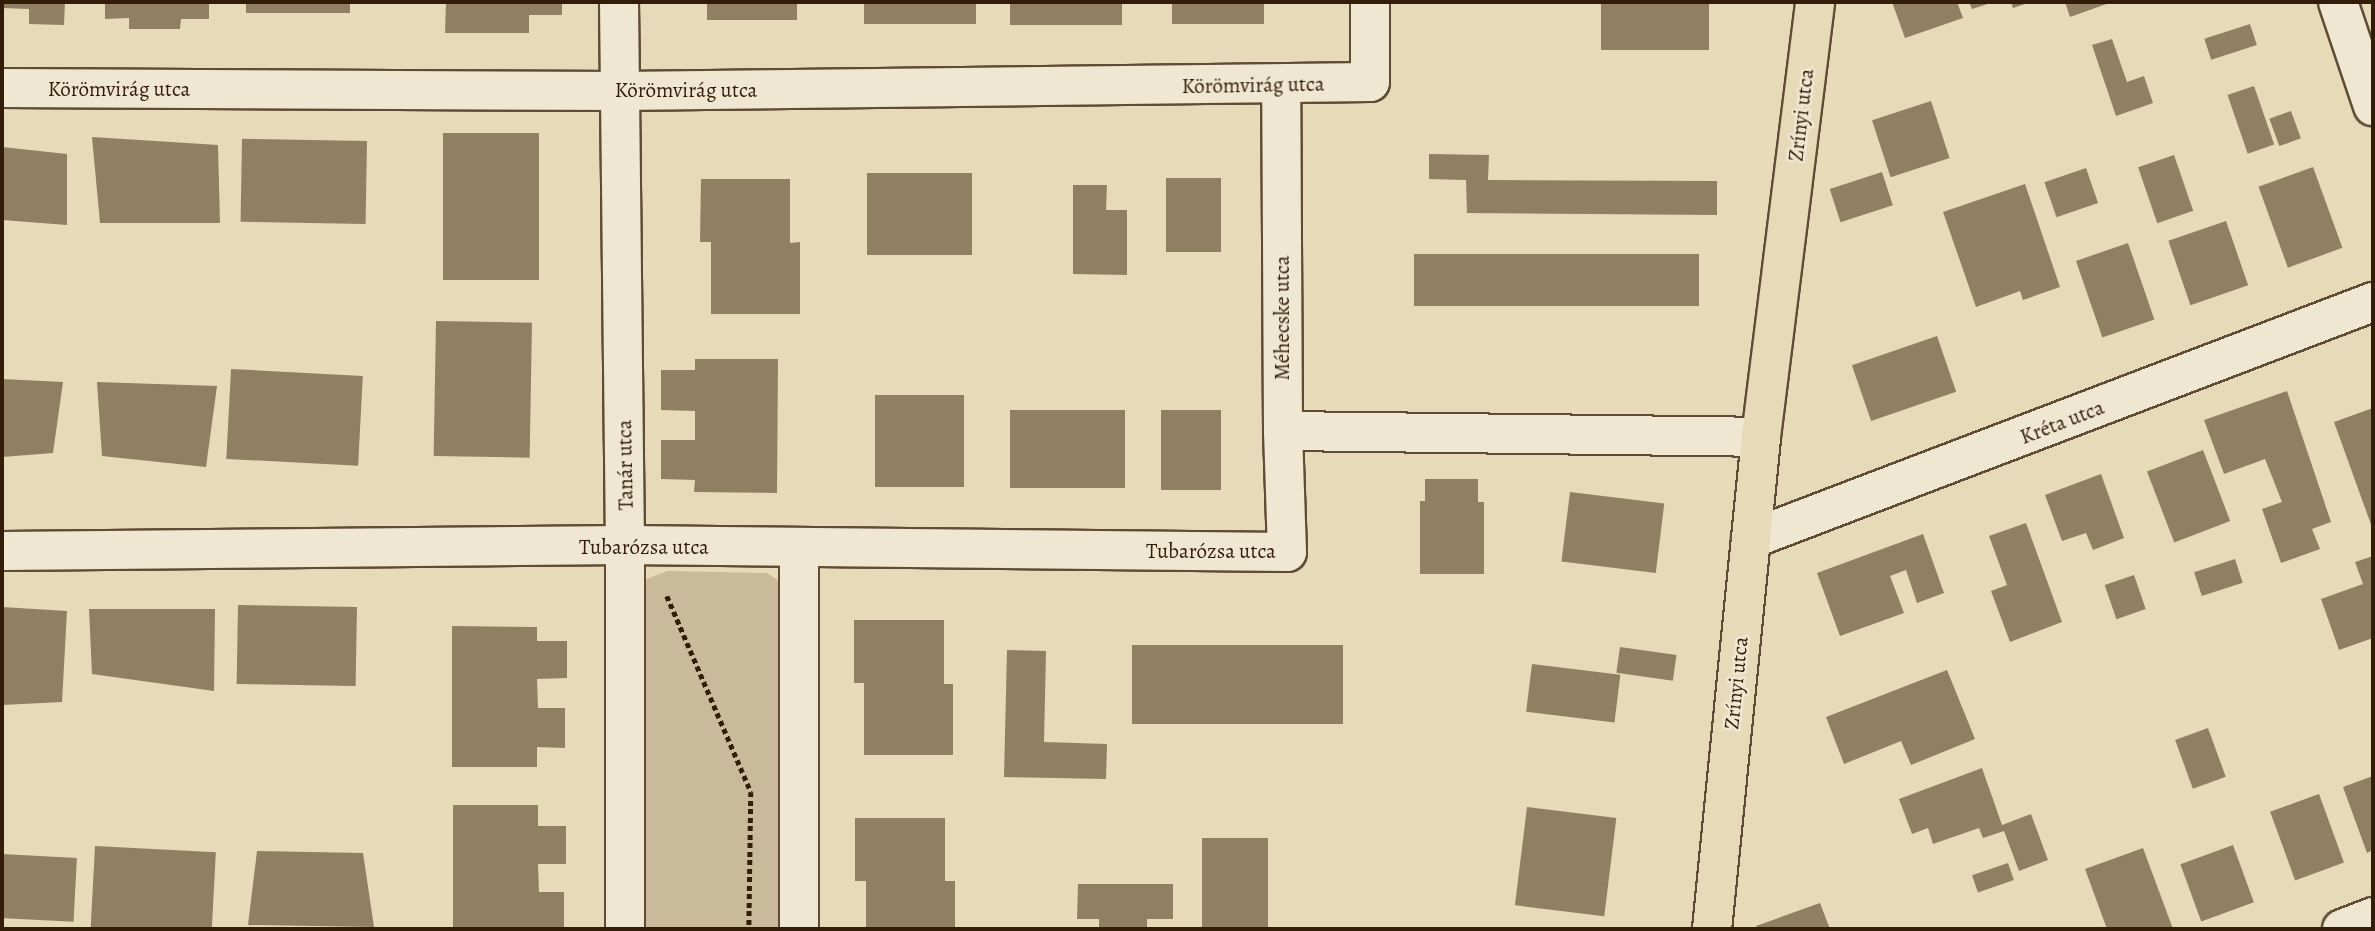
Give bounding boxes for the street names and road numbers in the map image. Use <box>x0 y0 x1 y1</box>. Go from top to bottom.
street label: Zrínyi utca <box>1783 67 1819 163</box>
street label: Körömvirág utca <box>1181 71 1325 99</box>
street label: Körömvirág utca <box>48 76 190 102</box>
street label: Körömvirág utca <box>615 77 757 103</box>
street label: Méhecske utca <box>1269 255 1295 381</box>
street label: Kréta utca <box>2016 394 2108 450</box>
street label: Tanár utca <box>612 420 638 510</box>
street label: Tubarózsa utca <box>579 534 709 560</box>
street label: Tubarózsa utca <box>1146 538 1276 564</box>
street label: Zrínyi utca <box>1719 635 1753 731</box>

